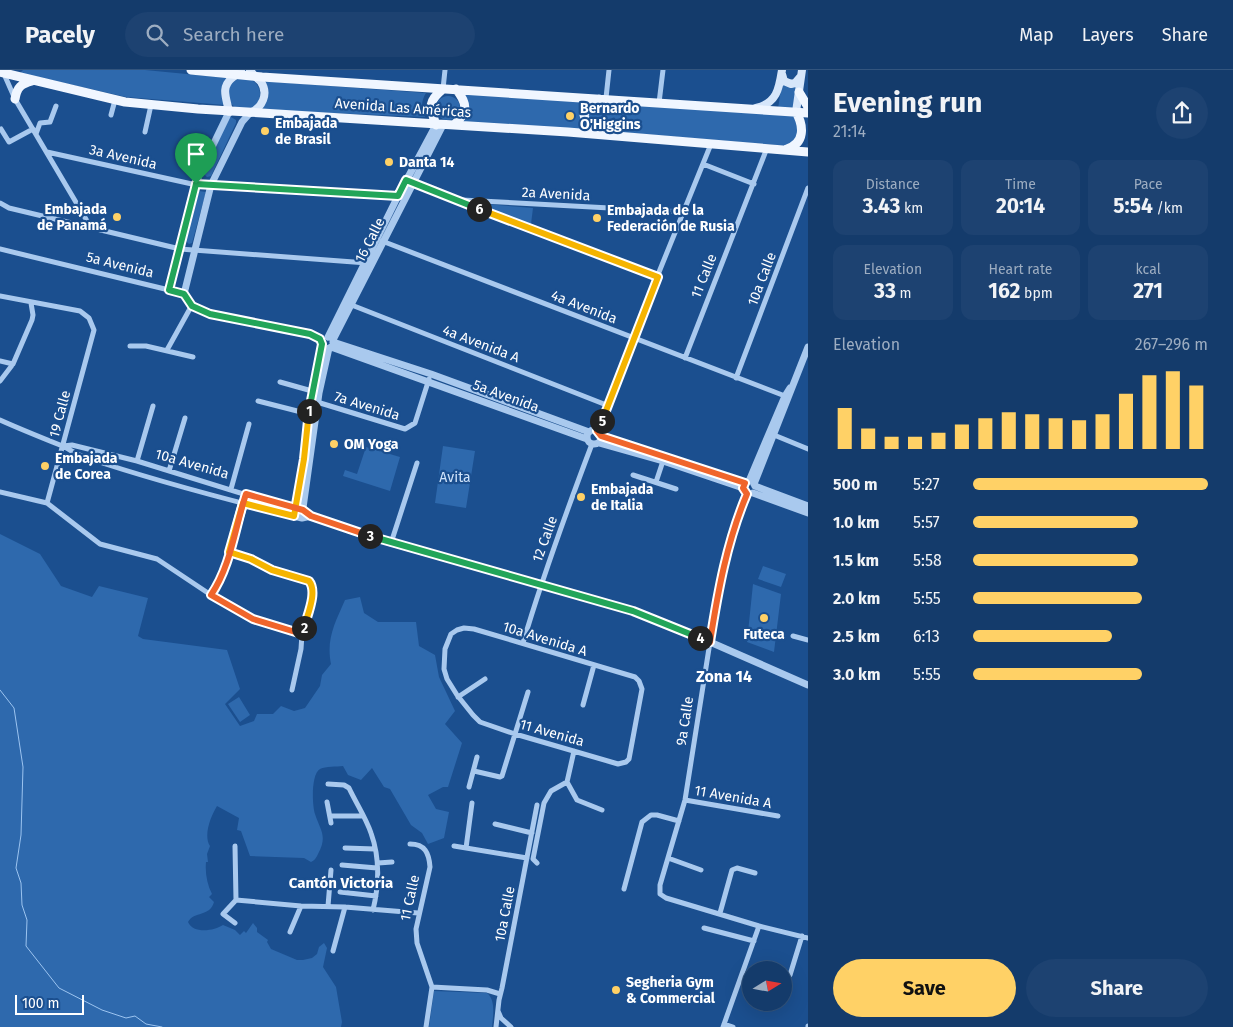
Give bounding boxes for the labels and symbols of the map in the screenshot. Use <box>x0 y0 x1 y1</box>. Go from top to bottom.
street label: Avenida Las Américas <box>334 95 472 121</box>
place label: Bernardo O'Higgins <box>580 100 641 133</box>
marker: Bernardo O'Higgins <box>564 110 576 122</box>
place label: Embajada de Brasil <box>275 115 338 148</box>
marker: Embajada de Brasil <box>259 125 271 137</box>
pin <box>175 133 217 184</box>
street label: 3a Avenida <box>88 141 158 173</box>
place label: Danta 14 <box>399 154 454 171</box>
marker: Danta 14 <box>383 156 395 168</box>
street label: 2a Avenida <box>521 184 591 204</box>
pin: 6 <box>466 196 492 222</box>
place label: Embajada de Panamá <box>37 201 107 234</box>
place label: Embajada de la Federación de Rusia <box>607 202 735 235</box>
marker: Embajada de Panamá <box>111 211 123 223</box>
marker: Embajada de la Federación de Rusia <box>591 212 603 224</box>
street label: 16 Calle <box>351 215 389 265</box>
street label: 5a Avenida <box>84 248 156 282</box>
street label: 10a Calle <box>744 250 780 308</box>
street label: 11 Calle <box>687 251 721 301</box>
street label: 4a Avenida <box>549 287 619 327</box>
street label: 4a Avenida A <box>440 322 522 366</box>
street label: 5a Avenida <box>471 376 541 416</box>
street label: 7a Avenida <box>332 388 402 424</box>
street label: 19 Calle <box>46 389 74 439</box>
pin: 1 <box>296 398 322 424</box>
pin: 5 <box>590 408 614 434</box>
place label: OM Yoga <box>344 436 399 453</box>
marker: OM Yoga <box>328 438 340 450</box>
street label: 10a Avenida <box>153 445 231 483</box>
place label: Embajada de Corea <box>55 450 118 483</box>
marker: Embajada de Corea <box>39 460 51 472</box>
park label: Avita <box>439 469 471 486</box>
place label: Embajada de Italia <box>591 481 654 514</box>
marker: Embajada de Italia <box>575 491 587 503</box>
street label: 12 Calle <box>529 514 561 564</box>
pin: 3 <box>358 524 382 548</box>
marker: Futeca <box>758 612 770 624</box>
pin: 2 <box>292 616 316 640</box>
street label: 10a Avenida A <box>501 618 589 660</box>
pin: 4 <box>688 626 712 650</box>
place label: Futeca <box>743 626 785 643</box>
district label: Zona 14 <box>696 667 752 686</box>
street label: 9a Calle <box>673 695 697 747</box>
street label: 11 Avenida <box>518 716 586 750</box>
street label: 11 Avenida A <box>693 782 773 812</box>
street label: 11 Calle <box>397 873 423 923</box>
district label: Cantón Victoria <box>289 874 393 892</box>
street label: 10a Calle <box>491 885 519 943</box>
north arrow <box>742 961 792 1011</box>
place label: Segheria Gym & Commercial <box>626 974 716 1007</box>
marker: Segheria Gym & Commercial <box>610 984 622 996</box>
scale bar <box>15 992 84 1015</box>

